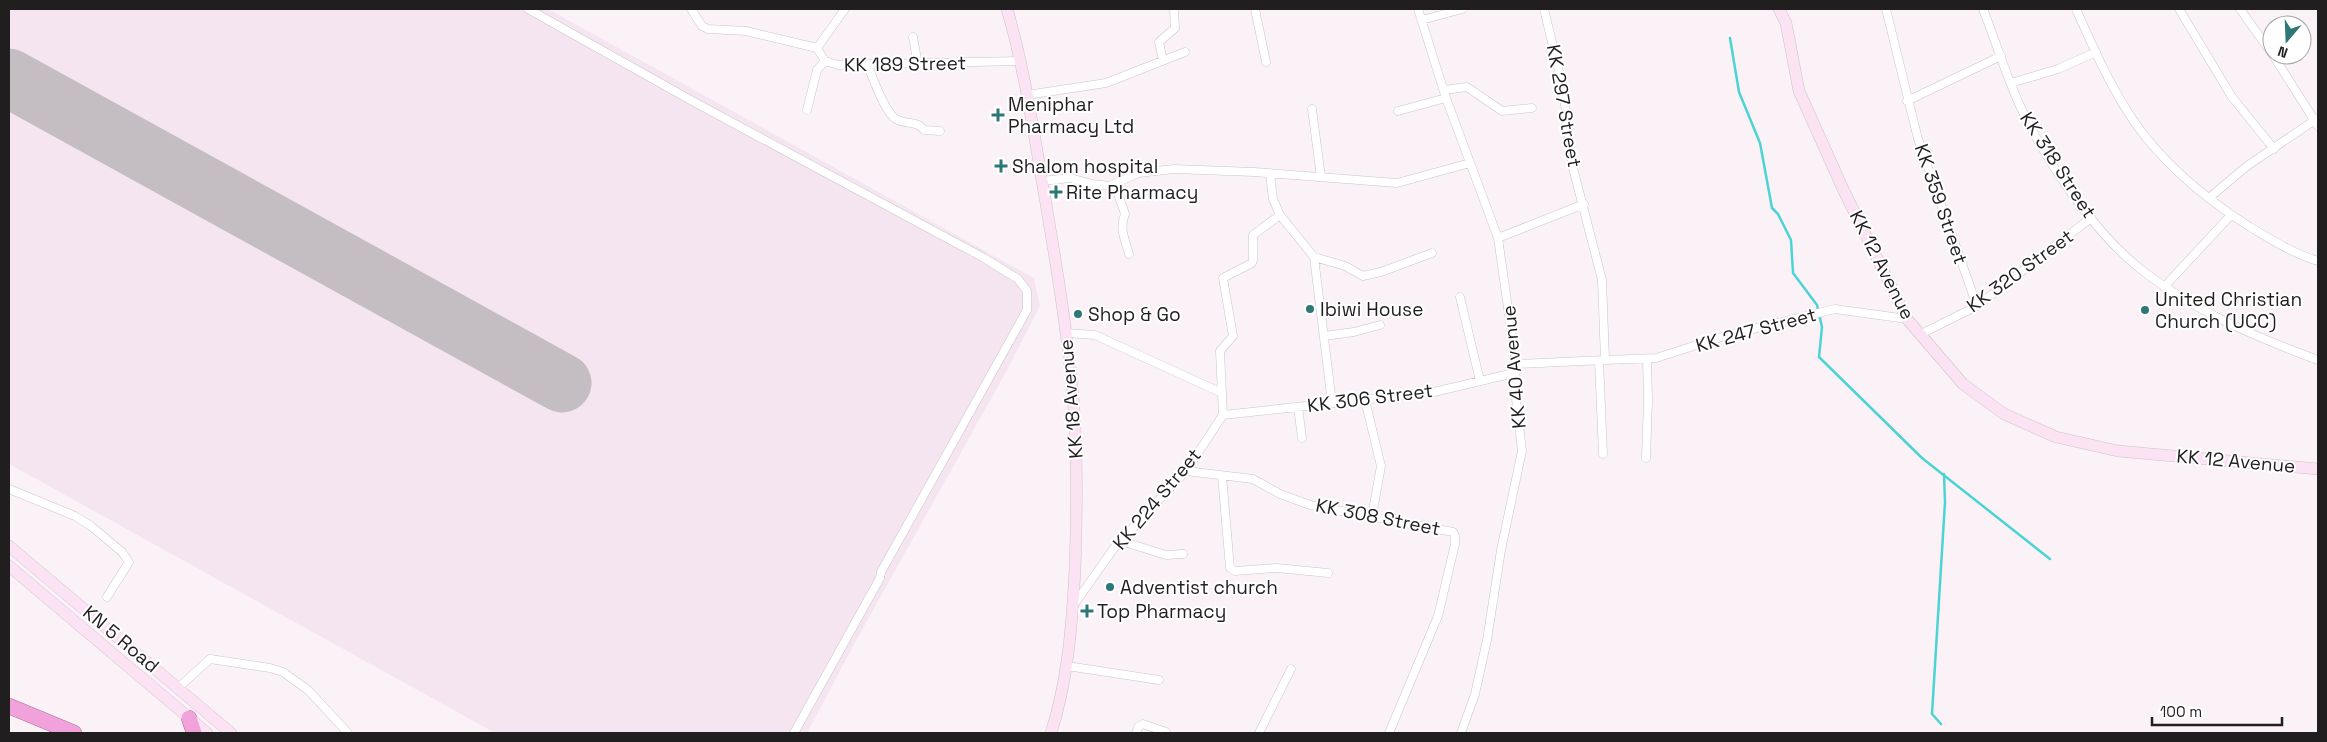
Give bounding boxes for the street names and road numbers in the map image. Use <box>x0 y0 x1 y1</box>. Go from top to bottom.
street label: KK 297 Street <box>1541 43 1587 169</box>
street label: KK 189 Street <box>844 50 966 78</box>
street label: KK 318 Street <box>2014 107 2102 223</box>
street label: KK 359 Street <box>1909 141 1973 267</box>
street label: KK 12 Avenue <box>1844 206 1920 324</box>
street label: KK 320 Street <box>1962 224 2078 318</box>
street label: KK 247 Street <box>1693 302 1819 358</box>
street label: KK 40 Avenue <box>1496 304 1532 430</box>
street label: KK 18 Avenue <box>1053 338 1089 460</box>
street label: KK 306 Street <box>1306 378 1434 418</box>
street label: KK 224 Street <box>1107 443 1207 555</box>
street label: KK 12 Avenue <box>2176 443 2296 479</box>
street label: KK 308 Street <box>1314 493 1442 541</box>
street label: KN 5 Road <box>78 600 164 678</box>

